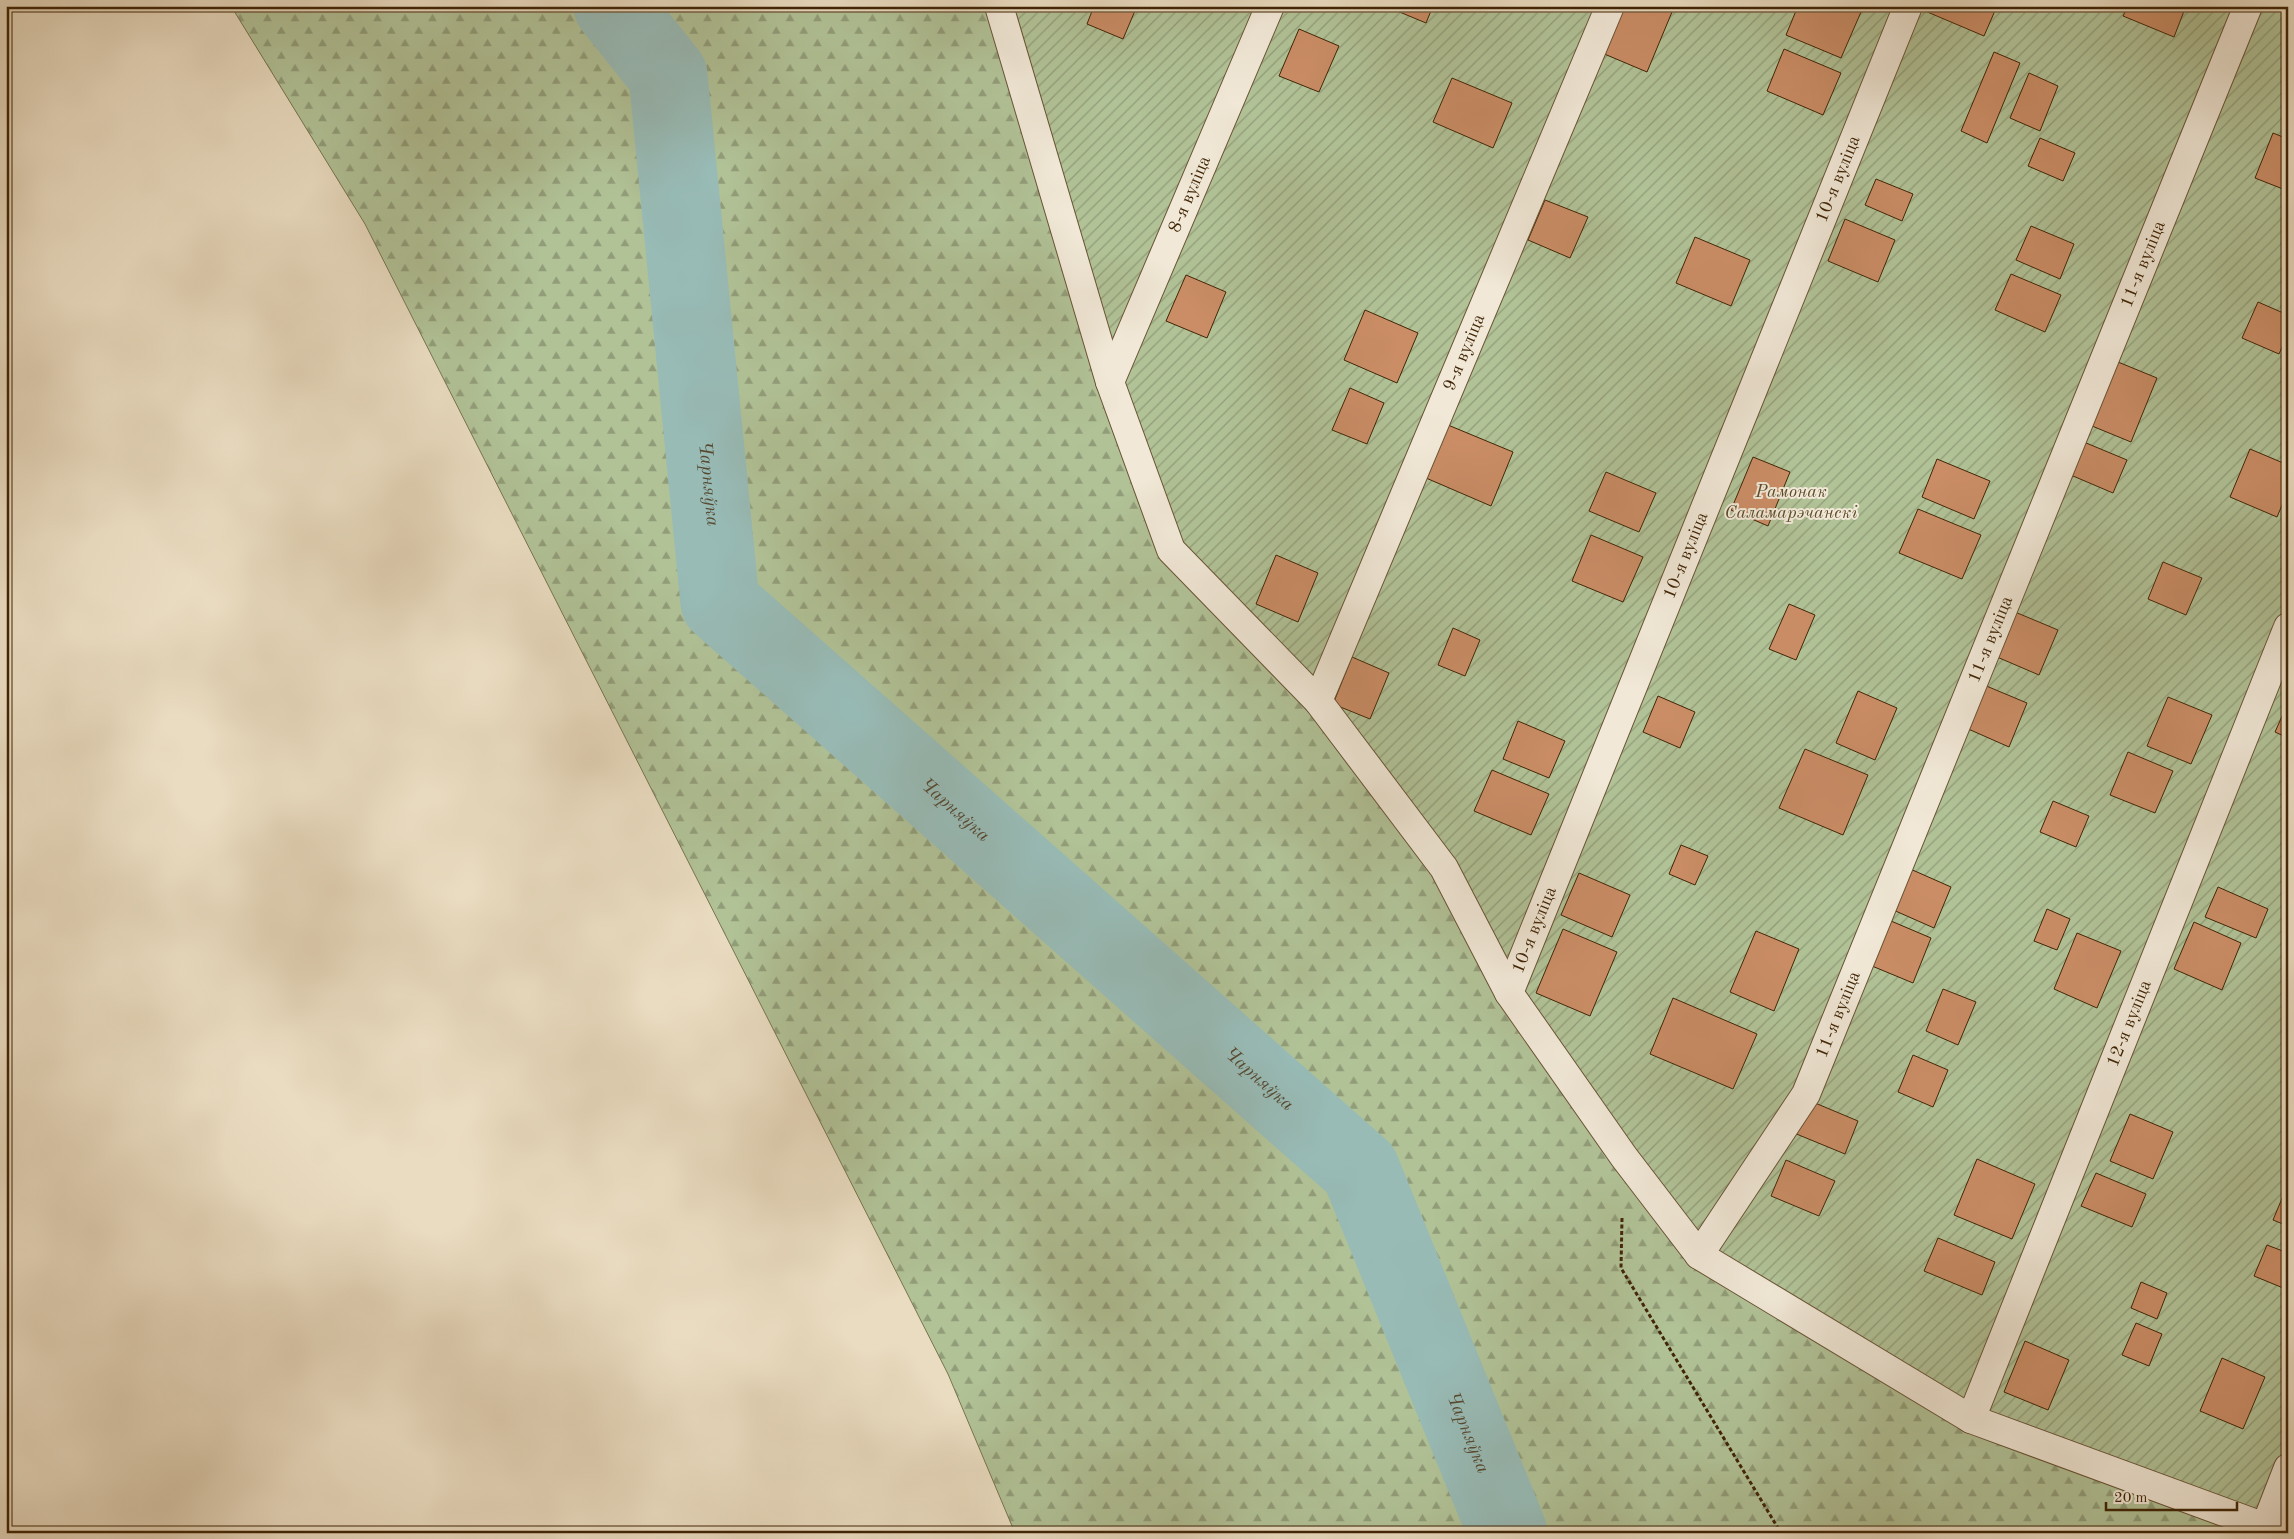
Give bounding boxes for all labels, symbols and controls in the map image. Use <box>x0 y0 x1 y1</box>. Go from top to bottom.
street label: 10-я вуліца <box>1812 133 1864 225</box>
street label: 8-я вуліца <box>1166 153 1214 235</box>
street label: 11-я вуліца <box>2117 218 2169 310</box>
street label: 9-я вуліца <box>1440 311 1489 394</box>
water label: Чарняўка <box>695 440 722 527</box>
park label: Рамонак Саламарэчанскі <box>1725 483 1857 522</box>
street label: 10-я вуліца <box>1660 509 1712 601</box>
street label: 11-я вуліца <box>1965 593 2016 685</box>
water label: Чарняўка <box>916 775 993 846</box>
street label: 10-я вуліца <box>1509 884 1560 976</box>
street label: 11-я вуліца <box>1813 969 1864 1061</box>
street label: 12-я вуліца <box>2104 977 2155 1070</box>
water label: Чарняўка <box>1220 1044 1297 1115</box>
water label: Чарняўка <box>1442 1390 1492 1476</box>
scale bar <box>2106 1479 2238 1511</box>
text: 20 m <box>2114 1491 2148 1506</box>

